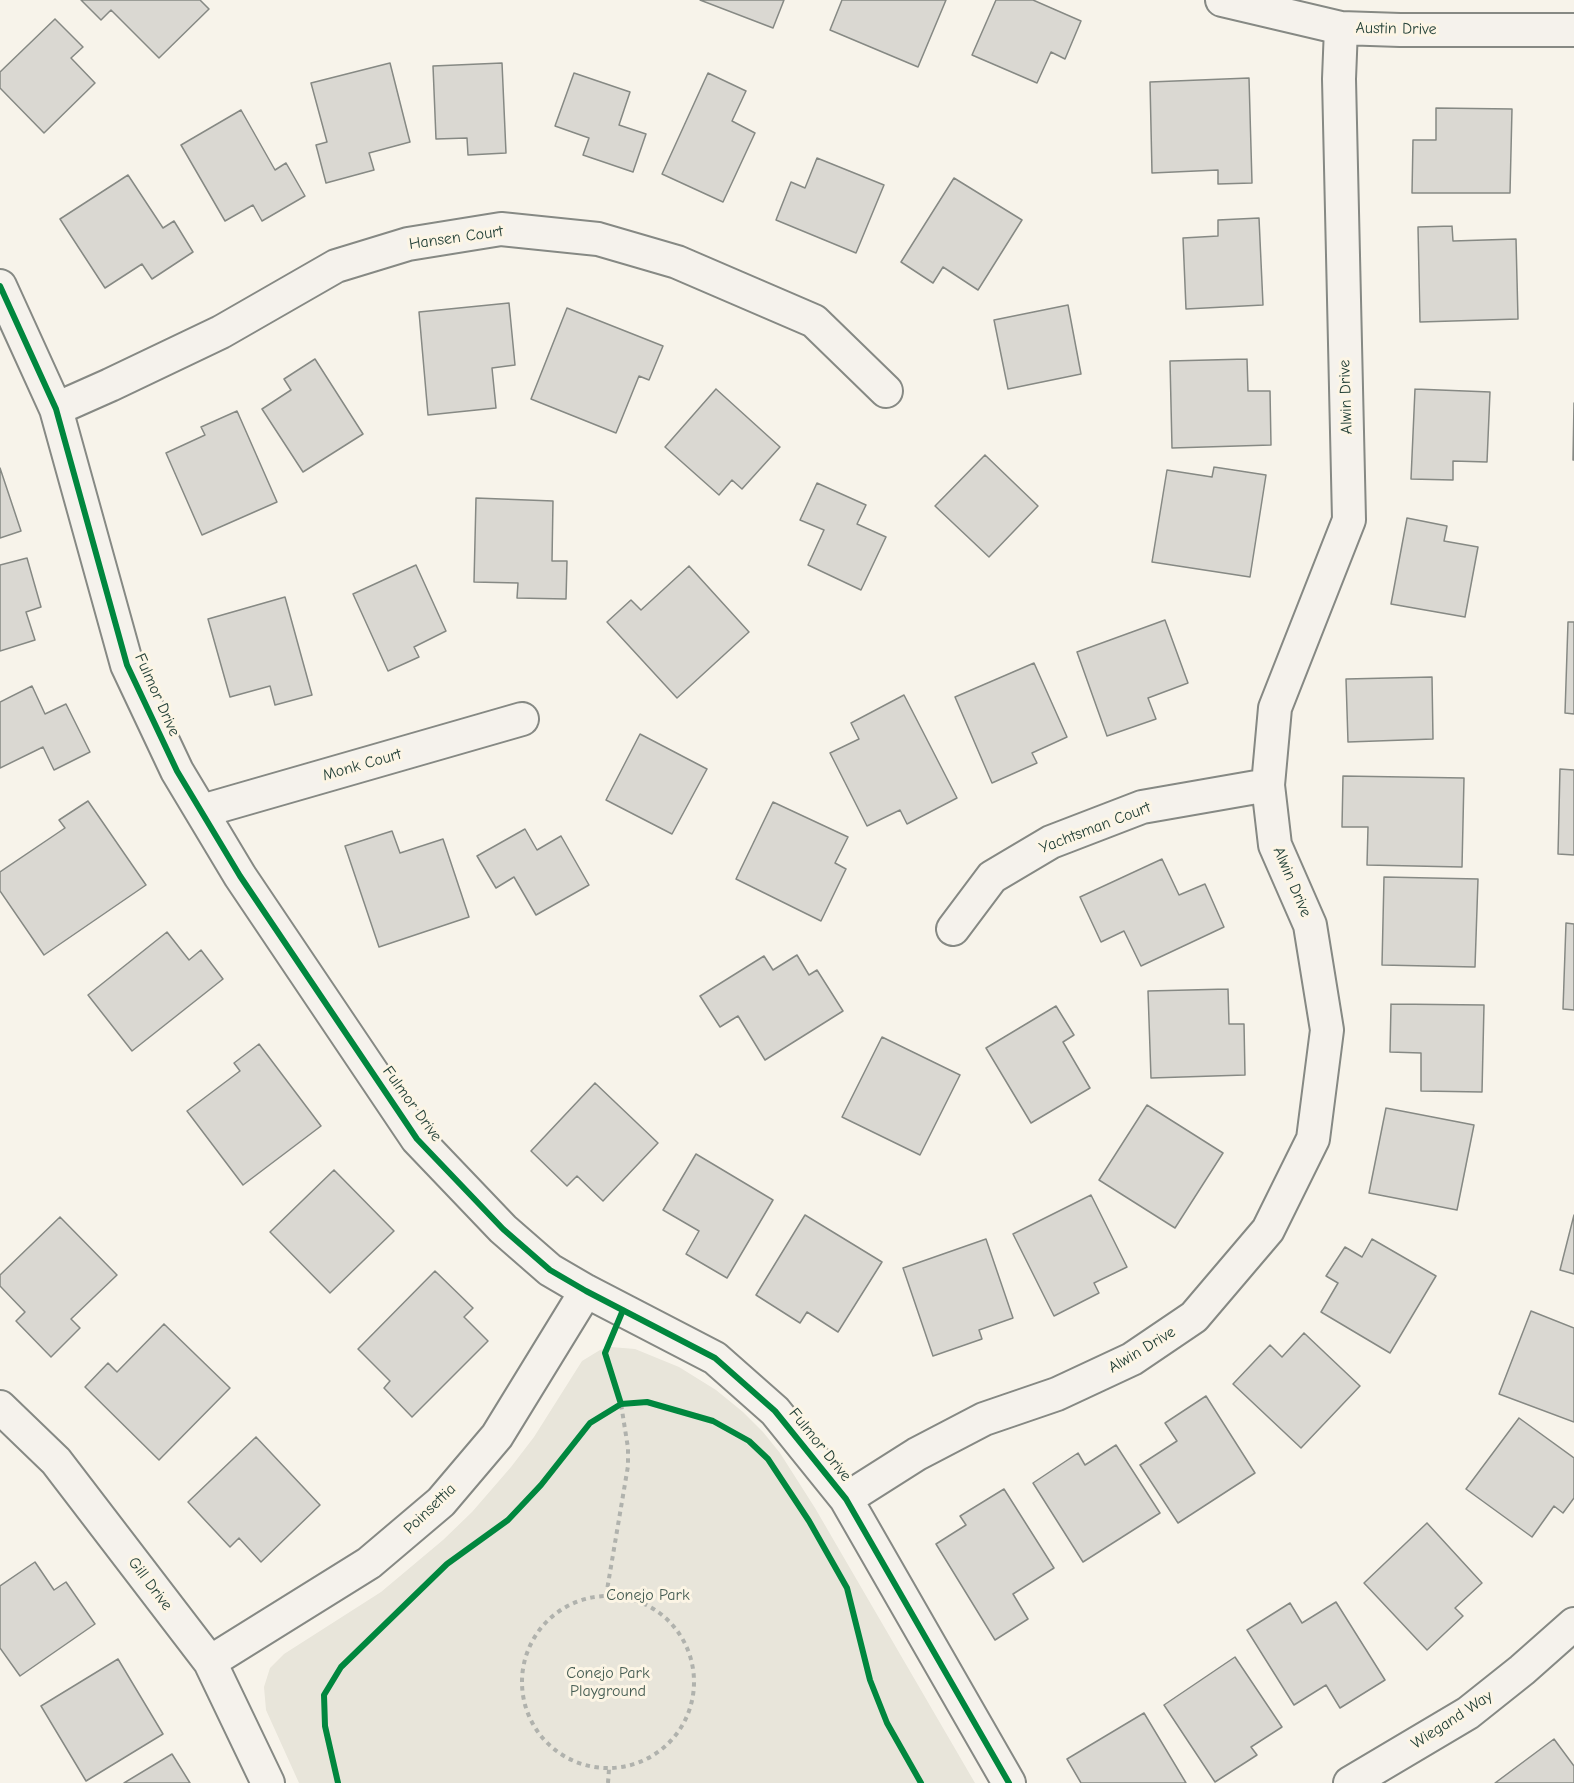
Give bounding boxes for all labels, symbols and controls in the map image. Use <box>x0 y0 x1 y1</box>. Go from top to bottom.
street label: Austin Drive <box>1355 19 1437 39</box>
street label: Hansen Court <box>408 222 504 254</box>
street label: Alwin Drive <box>1335 359 1357 435</box>
street label: Fulmor Drive <box>130 651 184 739</box>
street label: Monk Court <box>320 745 404 785</box>
street label: Yachtsman Court <box>1037 798 1153 858</box>
street label: Alwin Drive <box>1269 844 1315 920</box>
street label: Fulmor Drive <box>378 1062 446 1146</box>
street label: Alwin Drive <box>1105 1323 1179 1377</box>
street label: Fulmor Drive <box>785 1404 855 1486</box>
street label: Poinsettia <box>400 1480 460 1538</box>
street label: Gill Drive <box>124 1554 176 1614</box>
park label: Conejo Park <box>606 1585 690 1605</box>
park label: Conejo Park Playground <box>566 1663 650 1701</box>
street label: Wiegand Way <box>1408 1687 1496 1753</box>

